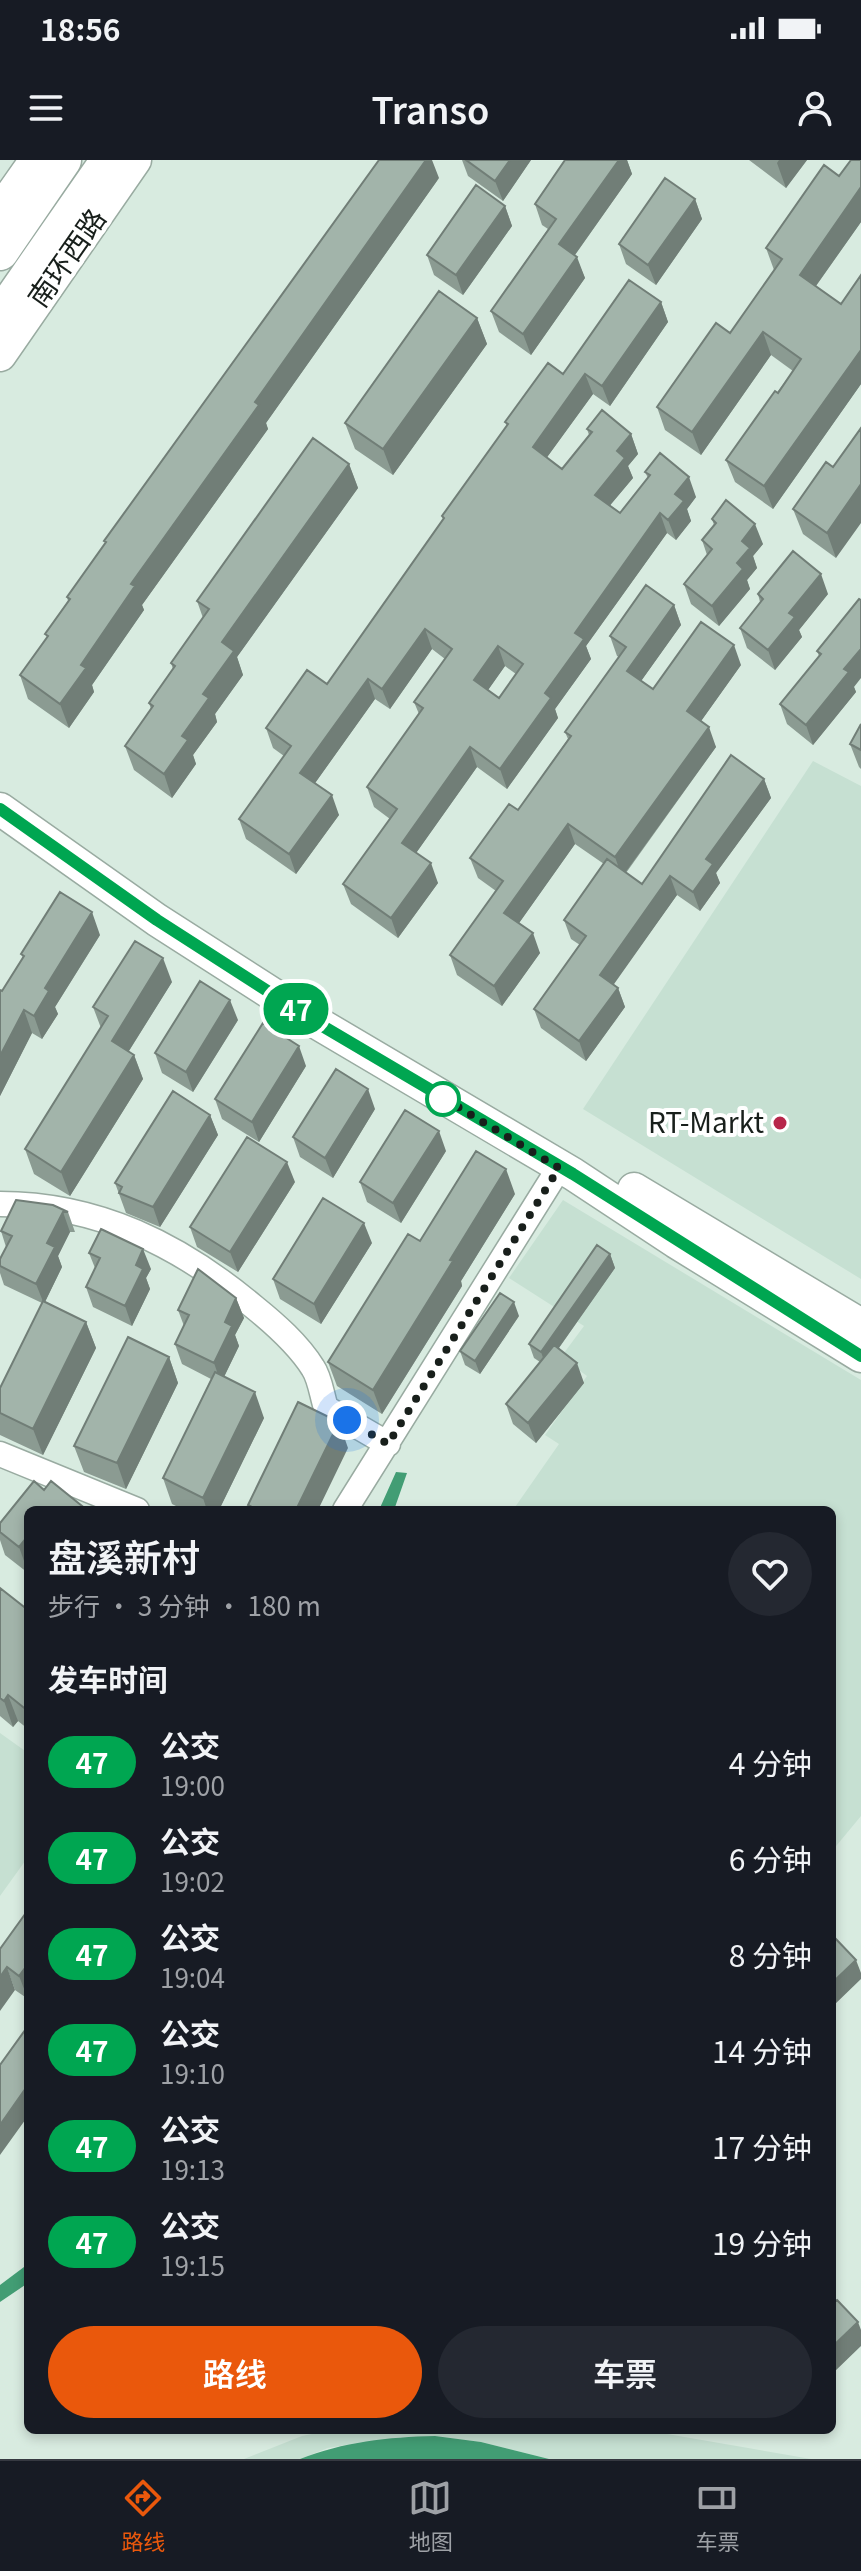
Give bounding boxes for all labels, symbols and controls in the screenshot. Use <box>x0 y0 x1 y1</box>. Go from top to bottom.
text: 18:56 <box>40 6 121 50</box>
text: Transo <box>372 82 489 134</box>
icon: menu <box>24 86 68 130</box>
icon: person <box>793 86 837 130</box>
street label: 南环西路 <box>17 200 114 314</box>
line badge: 47 <box>260 983 332 1035</box>
text: 47 <box>279 989 313 1029</box>
unlabelled marker <box>426 1082 460 1116</box>
place label: RT-Markt <box>648 1101 764 1141</box>
marker: RT-Markt <box>771 1114 789 1132</box>
your location <box>327 1400 367 1440</box>
text: 盘溪新村 <box>48 1528 200 1583</box>
button: heart <box>728 1532 812 1616</box>
text: 步行 · 3 分钟 · 180 m <box>48 1586 321 1623</box>
text: 发车时间 <box>48 1656 168 1700</box>
text: 公交 <box>160 1722 220 1766</box>
text: 4 分钟 <box>729 1740 812 1784</box>
text: 47 <box>75 1742 109 1782</box>
text: 19:00 <box>160 1766 225 1803</box>
text: 公交 <box>160 1818 220 1862</box>
text: 6 分钟 <box>729 1836 812 1880</box>
text: 47 <box>75 1838 109 1878</box>
text: 19:02 <box>160 1862 225 1899</box>
text: 公交 <box>160 1914 220 1958</box>
text: 8 分钟 <box>729 1932 812 1976</box>
text: 47 <box>75 1934 109 1974</box>
text: 19:04 <box>160 1958 225 1995</box>
text: 公交 <box>160 2010 220 2054</box>
text: 14 分钟 <box>712 2028 812 2072</box>
text: 47 <box>75 2030 109 2070</box>
text: 19:10 <box>160 2054 225 2091</box>
text: 公交 <box>160 2106 220 2150</box>
text: 17 分钟 <box>712 2124 812 2168</box>
text: 47 <box>75 2126 109 2166</box>
text: 19:13 <box>160 2150 225 2187</box>
text: 公交 <box>160 2202 220 2246</box>
text: 19 分钟 <box>712 2220 812 2264</box>
text: 47 <box>75 2222 109 2262</box>
text: 19:15 <box>160 2246 225 2283</box>
button: 路线 <box>48 2326 422 2418</box>
button: 车票 <box>438 2326 812 2418</box>
tab: 路线 <box>121 2476 166 2556</box>
tab: 地图 <box>408 2476 453 2556</box>
tab: 车票 <box>695 2476 740 2556</box>

